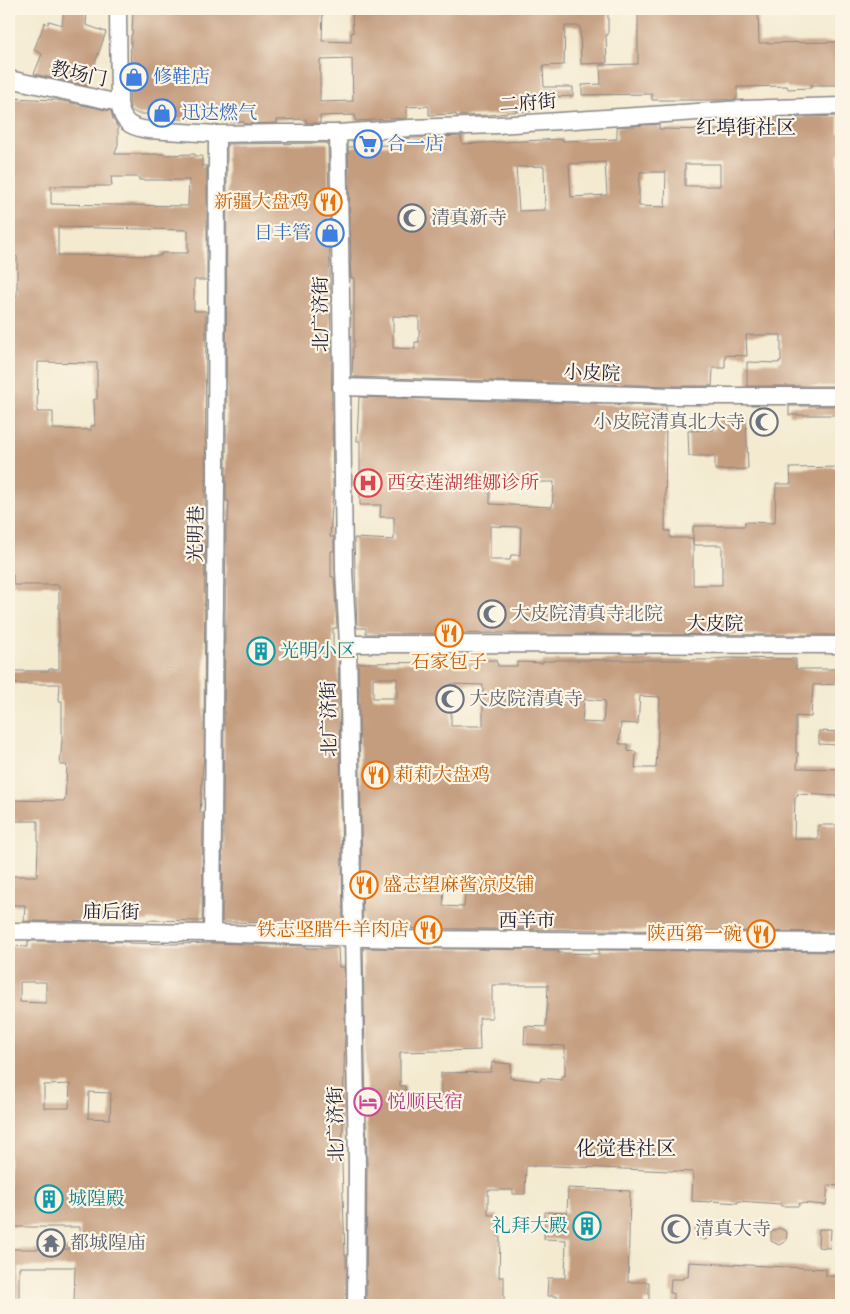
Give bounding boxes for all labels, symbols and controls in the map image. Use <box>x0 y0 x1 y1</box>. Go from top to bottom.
street label: 教场门 <box>48 55 110 93</box>
shop icon: 修鞋店 <box>119 62 149 92</box>
place label: 修鞋店 <box>153 64 210 90</box>
street label: 二府街 <box>499 88 557 118</box>
shop icon: 迅达燃气 <box>147 98 177 128</box>
place label: 迅达燃气 <box>181 100 257 126</box>
district label: 红埠街社区 <box>696 114 796 141</box>
supermarket icon: 合一店 <box>353 129 383 159</box>
place label: 合一店 <box>387 131 444 157</box>
restaurant icon: 新疆大盘鸡 <box>313 187 343 217</box>
place label: 新疆大盘鸡 <box>214 189 309 215</box>
mosque icon: 清真新寺 <box>397 203 427 233</box>
place label: 清真新寺 <box>431 205 507 231</box>
shop icon: 日丰管 <box>315 218 345 248</box>
place label: 日丰管 <box>254 220 311 246</box>
street label: 北广济街 <box>308 276 334 352</box>
street label: 小皮院 <box>563 359 621 387</box>
mosque icon: 小皮院清真北大寺 <box>749 407 779 437</box>
place label: 小皮院清真北大寺 <box>593 409 745 435</box>
hospital icon: 西安莲湖维娜诊所 <box>353 468 383 498</box>
place label: 西安莲湖维娜诊所 <box>387 470 539 496</box>
street label: 光明巷 <box>183 505 209 563</box>
mosque icon: 大皮院清真寺北院 <box>477 599 507 629</box>
place label: 大皮院清真寺北院 <box>511 601 663 627</box>
street label: 大皮院 <box>686 611 744 637</box>
restaurant icon: 石家包子 <box>434 618 464 648</box>
building icon: 光明小区 <box>246 636 276 666</box>
place label: 光明小区 <box>280 638 356 664</box>
place label: 石家包子 <box>411 649 487 675</box>
street label: 北广济街 <box>315 681 343 757</box>
mosque icon: 大皮院清真寺 <box>435 684 465 714</box>
place label: 大皮院清真寺 <box>469 686 583 712</box>
restaurant icon: 莉莉大盘鸡 <box>361 760 391 790</box>
place label: 莉莉大盘鸡 <box>395 762 490 788</box>
restaurant icon: 盛志望麻酱凉皮铺 <box>349 870 379 900</box>
place label: 盛志望麻酱凉皮铺 <box>383 872 535 898</box>
street label: 庙后街 <box>82 899 140 925</box>
street label: 西羊市 <box>498 908 556 934</box>
restaurant icon: 铁志坚腊牛羊肉店 <box>413 915 443 945</box>
place label: 铁志坚腊牛羊肉店 <box>257 917 409 943</box>
restaurant icon: 陕西第一碗 <box>746 919 776 949</box>
place label: 陕西第一碗 <box>647 921 742 947</box>
street label: 北广济街 <box>322 1086 350 1162</box>
hotel icon: 悦顺民宿 <box>353 1087 383 1117</box>
place label: 悦顺民宿 <box>387 1089 463 1115</box>
district label: 化觉巷社区 <box>576 1135 676 1162</box>
building icon: 城隍殿 <box>34 1184 64 1214</box>
place label: 城隍殿 <box>68 1186 125 1212</box>
building icon: 礼拜大殿 <box>572 1211 602 1241</box>
place label: 礼拜大殿 <box>492 1213 568 1239</box>
mosque icon: 清真大寺 <box>661 1214 691 1244</box>
place label: 清真大寺 <box>695 1216 771 1242</box>
temple icon: 都城隍庙 <box>36 1228 66 1258</box>
place label: 都城隍庙 <box>70 1230 146 1256</box>

